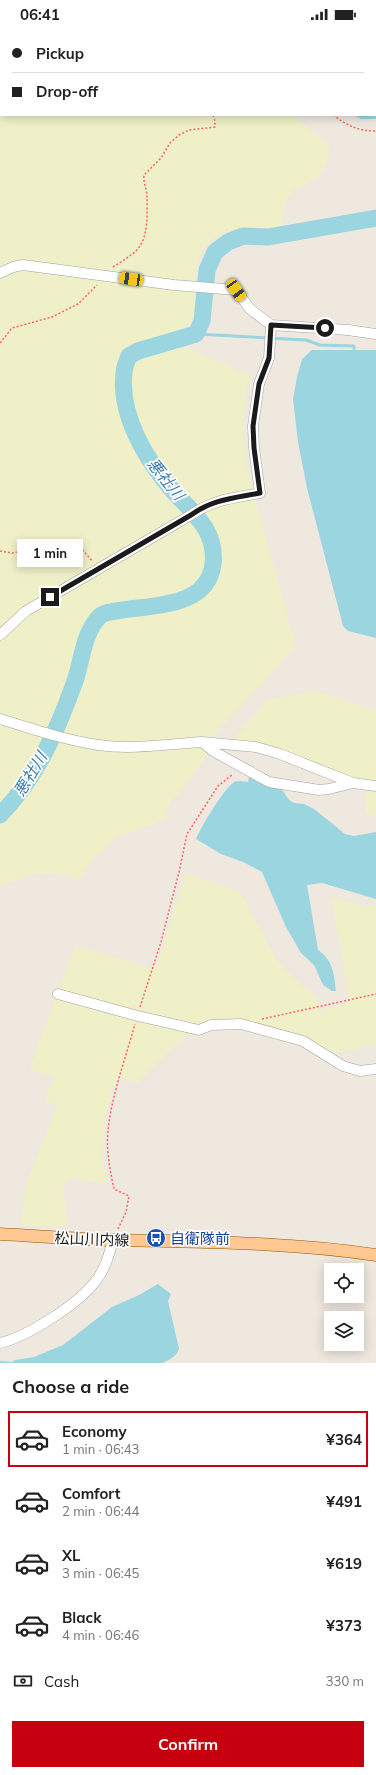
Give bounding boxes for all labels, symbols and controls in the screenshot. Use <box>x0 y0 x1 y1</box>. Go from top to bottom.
text: 06:41 <box>20 5 60 24</box>
text: Pickup <box>36 44 84 63</box>
text: Drop-off <box>36 82 98 101</box>
car <box>118 271 144 287</box>
car <box>224 277 248 303</box>
route start <box>316 319 334 337</box>
water label: 悪社川 <box>143 454 190 505</box>
callout: 1 min <box>17 539 83 567</box>
text: 1 min <box>33 545 67 561</box>
route end <box>41 588 59 606</box>
water label: 悪社川 <box>9 747 52 800</box>
bus stop icon: 自衛隊前 <box>145 1227 167 1249</box>
street label: 松山川内線 <box>54 1228 130 1250</box>
place label: 自衛隊前 <box>170 1229 230 1248</box>
map controls <box>324 1263 364 1351</box>
button: locate <box>324 1263 364 1303</box>
button: layers <box>324 1311 364 1351</box>
text: Choose a ride <box>12 1375 129 1398</box>
icon: car <box>14 1421 50 1457</box>
text: Economy <box>62 1422 127 1441</box>
text: ¥364 <box>326 1430 362 1449</box>
text: 1 min · 06:43 <box>62 1441 139 1457</box>
icon: car <box>14 1483 50 1519</box>
text: Comfort <box>62 1484 120 1503</box>
text: ¥491 <box>326 1492 362 1511</box>
text: 2 min · 06:44 <box>62 1503 139 1519</box>
icon: car <box>14 1545 50 1581</box>
text: XL <box>62 1546 80 1565</box>
text: ¥619 <box>326 1554 362 1573</box>
text: 3 min · 06:45 <box>62 1565 139 1581</box>
icon: car <box>14 1607 50 1643</box>
text: Black <box>62 1608 101 1627</box>
text: ¥373 <box>326 1616 362 1635</box>
text: 4 min · 06:46 <box>62 1627 139 1643</box>
icon: cash <box>12 1670 34 1692</box>
text: Cash <box>44 1672 79 1691</box>
text: 330 m <box>326 1673 364 1689</box>
button: Confirm <box>12 1721 364 1767</box>

